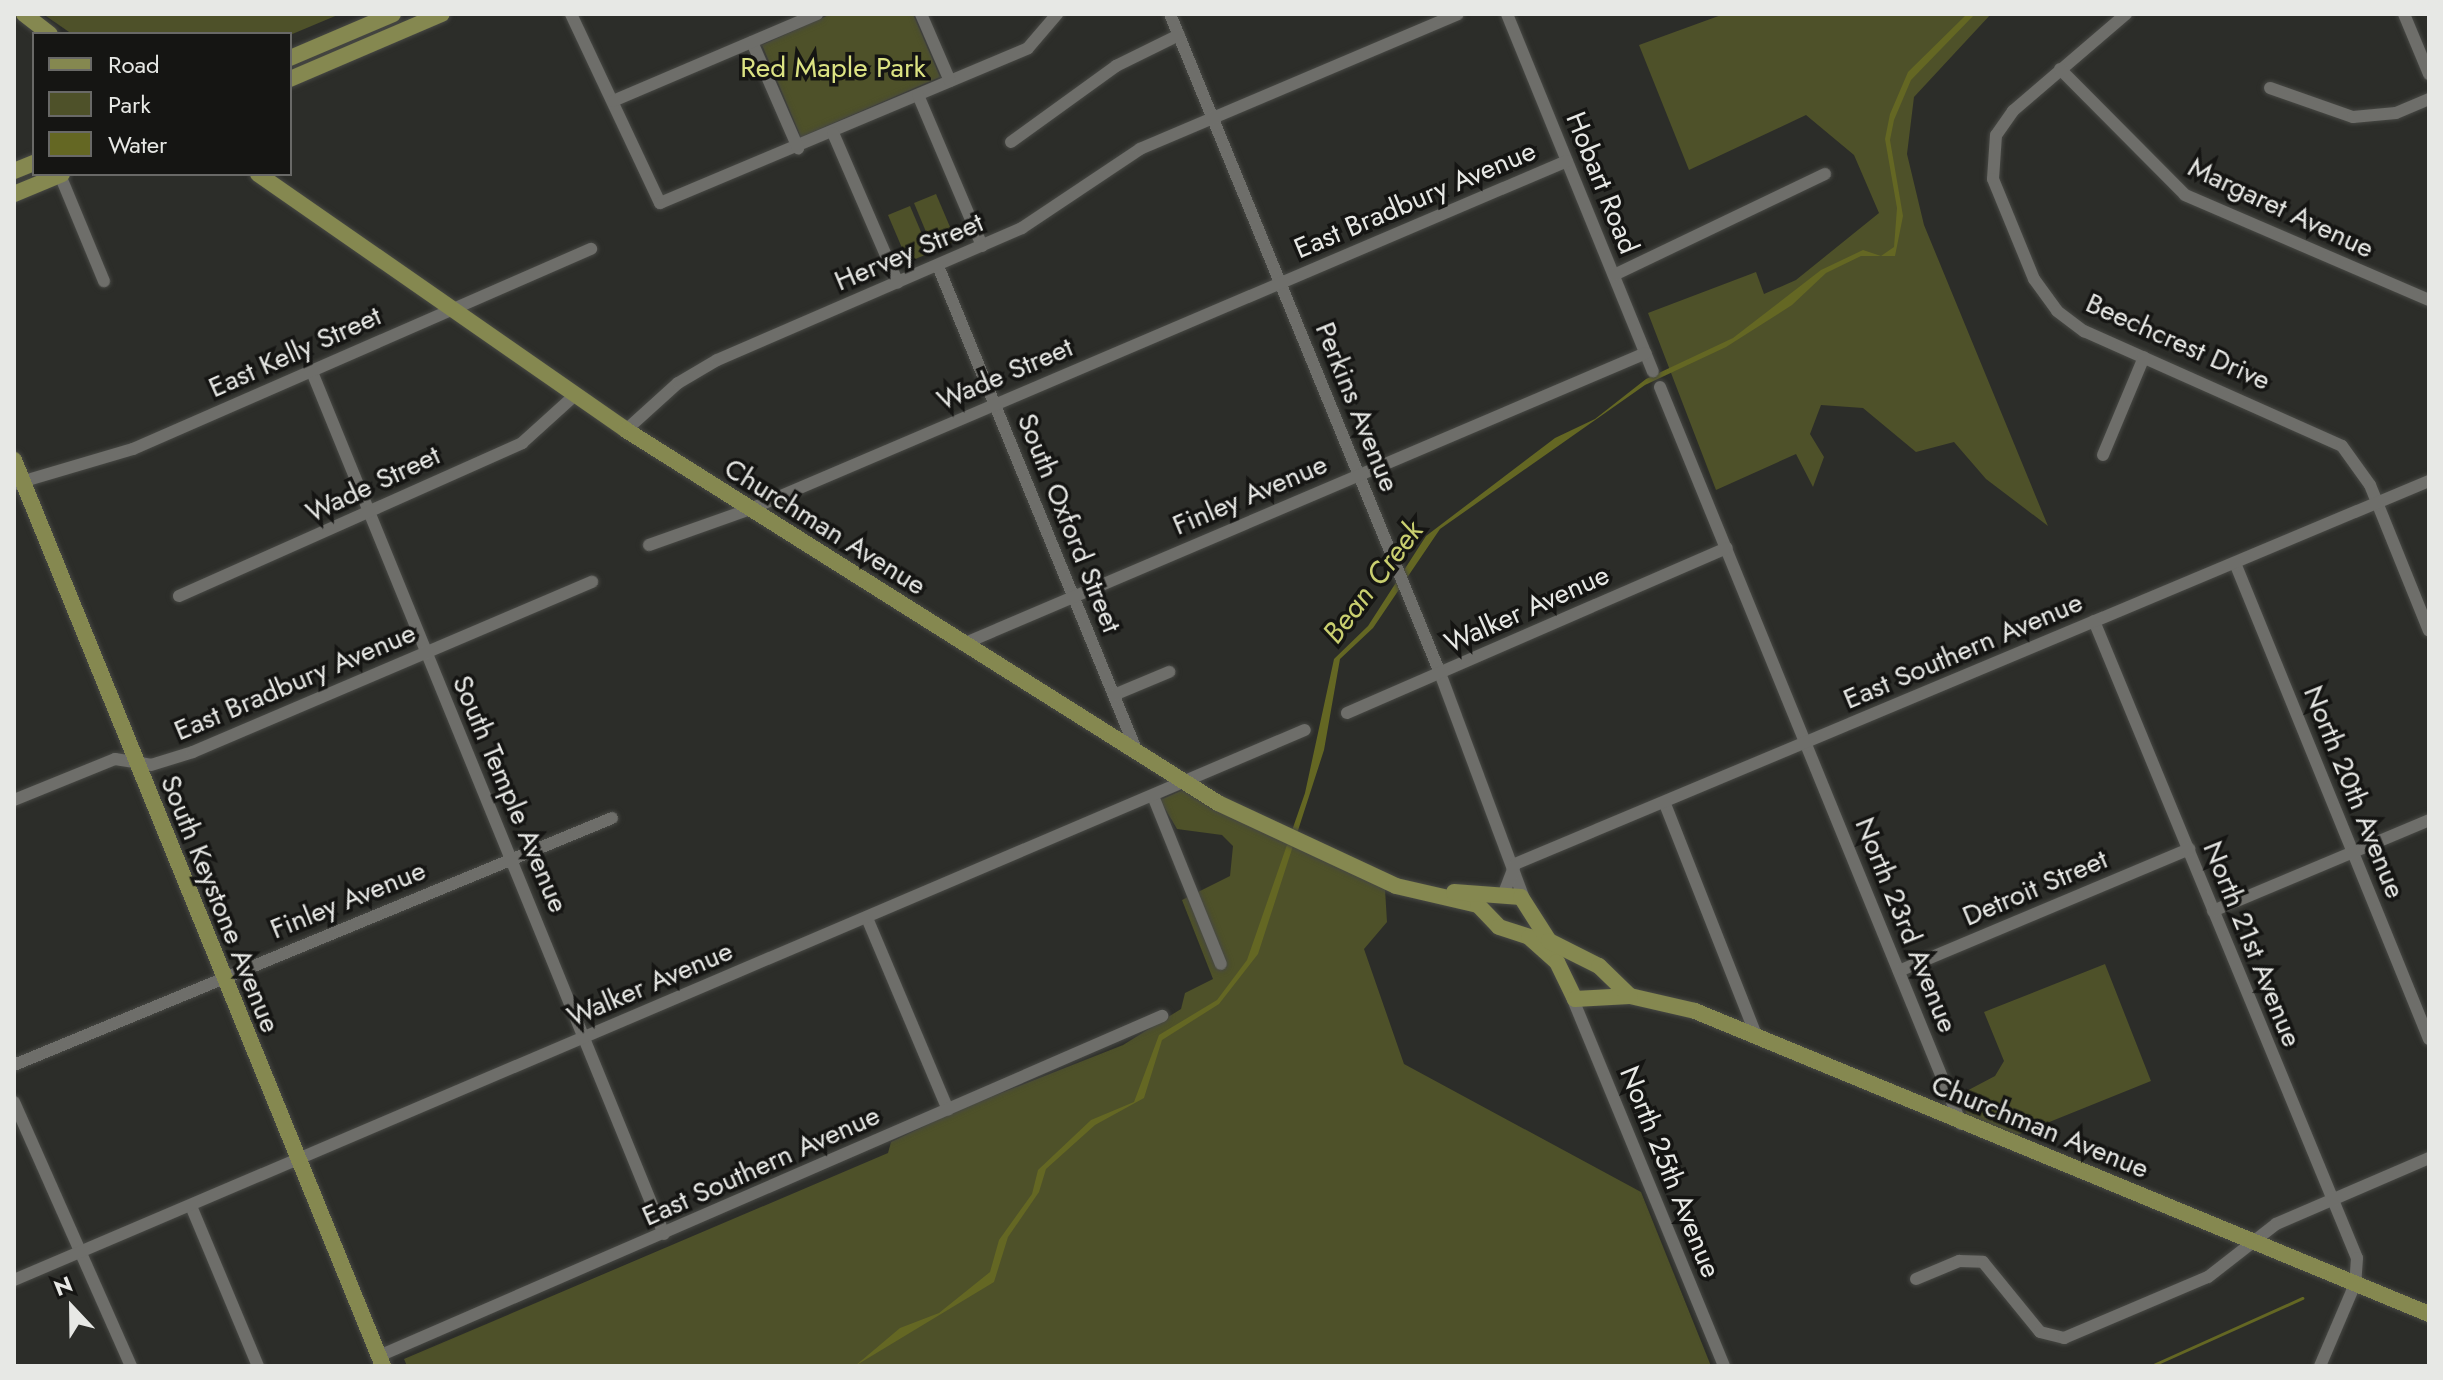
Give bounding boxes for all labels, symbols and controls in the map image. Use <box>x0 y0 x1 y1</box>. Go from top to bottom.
legend <box>32 32 292 176</box>
text: Road <box>108 47 160 82</box>
park label: Red Maple Park <box>740 51 926 85</box>
text: Park <box>108 87 151 122</box>
street label: Hobart Road <box>1558 107 1646 259</box>
text: Water <box>108 127 167 162</box>
street label: East Bradbury Avenue <box>1289 134 1541 266</box>
street label: Margaret Avenue <box>2183 150 2379 266</box>
street label: Hervey Street <box>830 206 988 298</box>
street label: Beechcrest Drive <box>2081 286 2275 398</box>
street label: East Kelly Street <box>204 299 386 405</box>
street label: Perkins Avenue <box>1308 317 1406 497</box>
street label: Wade Street <box>932 330 1078 418</box>
street label: South Oxford Street <box>1010 409 1128 637</box>
street label: Wade Street <box>301 438 445 530</box>
street label: Finley Avenue <box>1168 447 1332 543</box>
street label: Churchman Avenue <box>718 451 932 603</box>
water label: Bean Creek <box>1315 513 1431 651</box>
street label: Walker Avenue <box>1440 558 1614 660</box>
street label: East Southern Avenue <box>1838 585 2088 717</box>
street label: East Bradbury Avenue <box>169 616 421 748</box>
street label: South Temple Avenue <box>445 670 575 918</box>
street label: North 20th Avenue <box>2296 681 2412 903</box>
street label: South Keystone Avenue <box>153 770 287 1038</box>
street label: North 23rd Avenue <box>1848 813 1964 1037</box>
street label: North 21st Avenue <box>2195 836 2309 1052</box>
street label: Detroit Street <box>1958 842 2112 934</box>
street label: Finley Avenue <box>266 854 430 946</box>
street label: Walker Avenue <box>562 934 738 1034</box>
street label: North 25th Avenue <box>1612 1061 1728 1283</box>
street label: Churchman Avenue <box>1926 1068 2154 1186</box>
street label: East Southern Avenue <box>637 1099 885 1233</box>
north arrow <box>32 1268 112 1348</box>
text: N <box>49 1268 77 1304</box>

